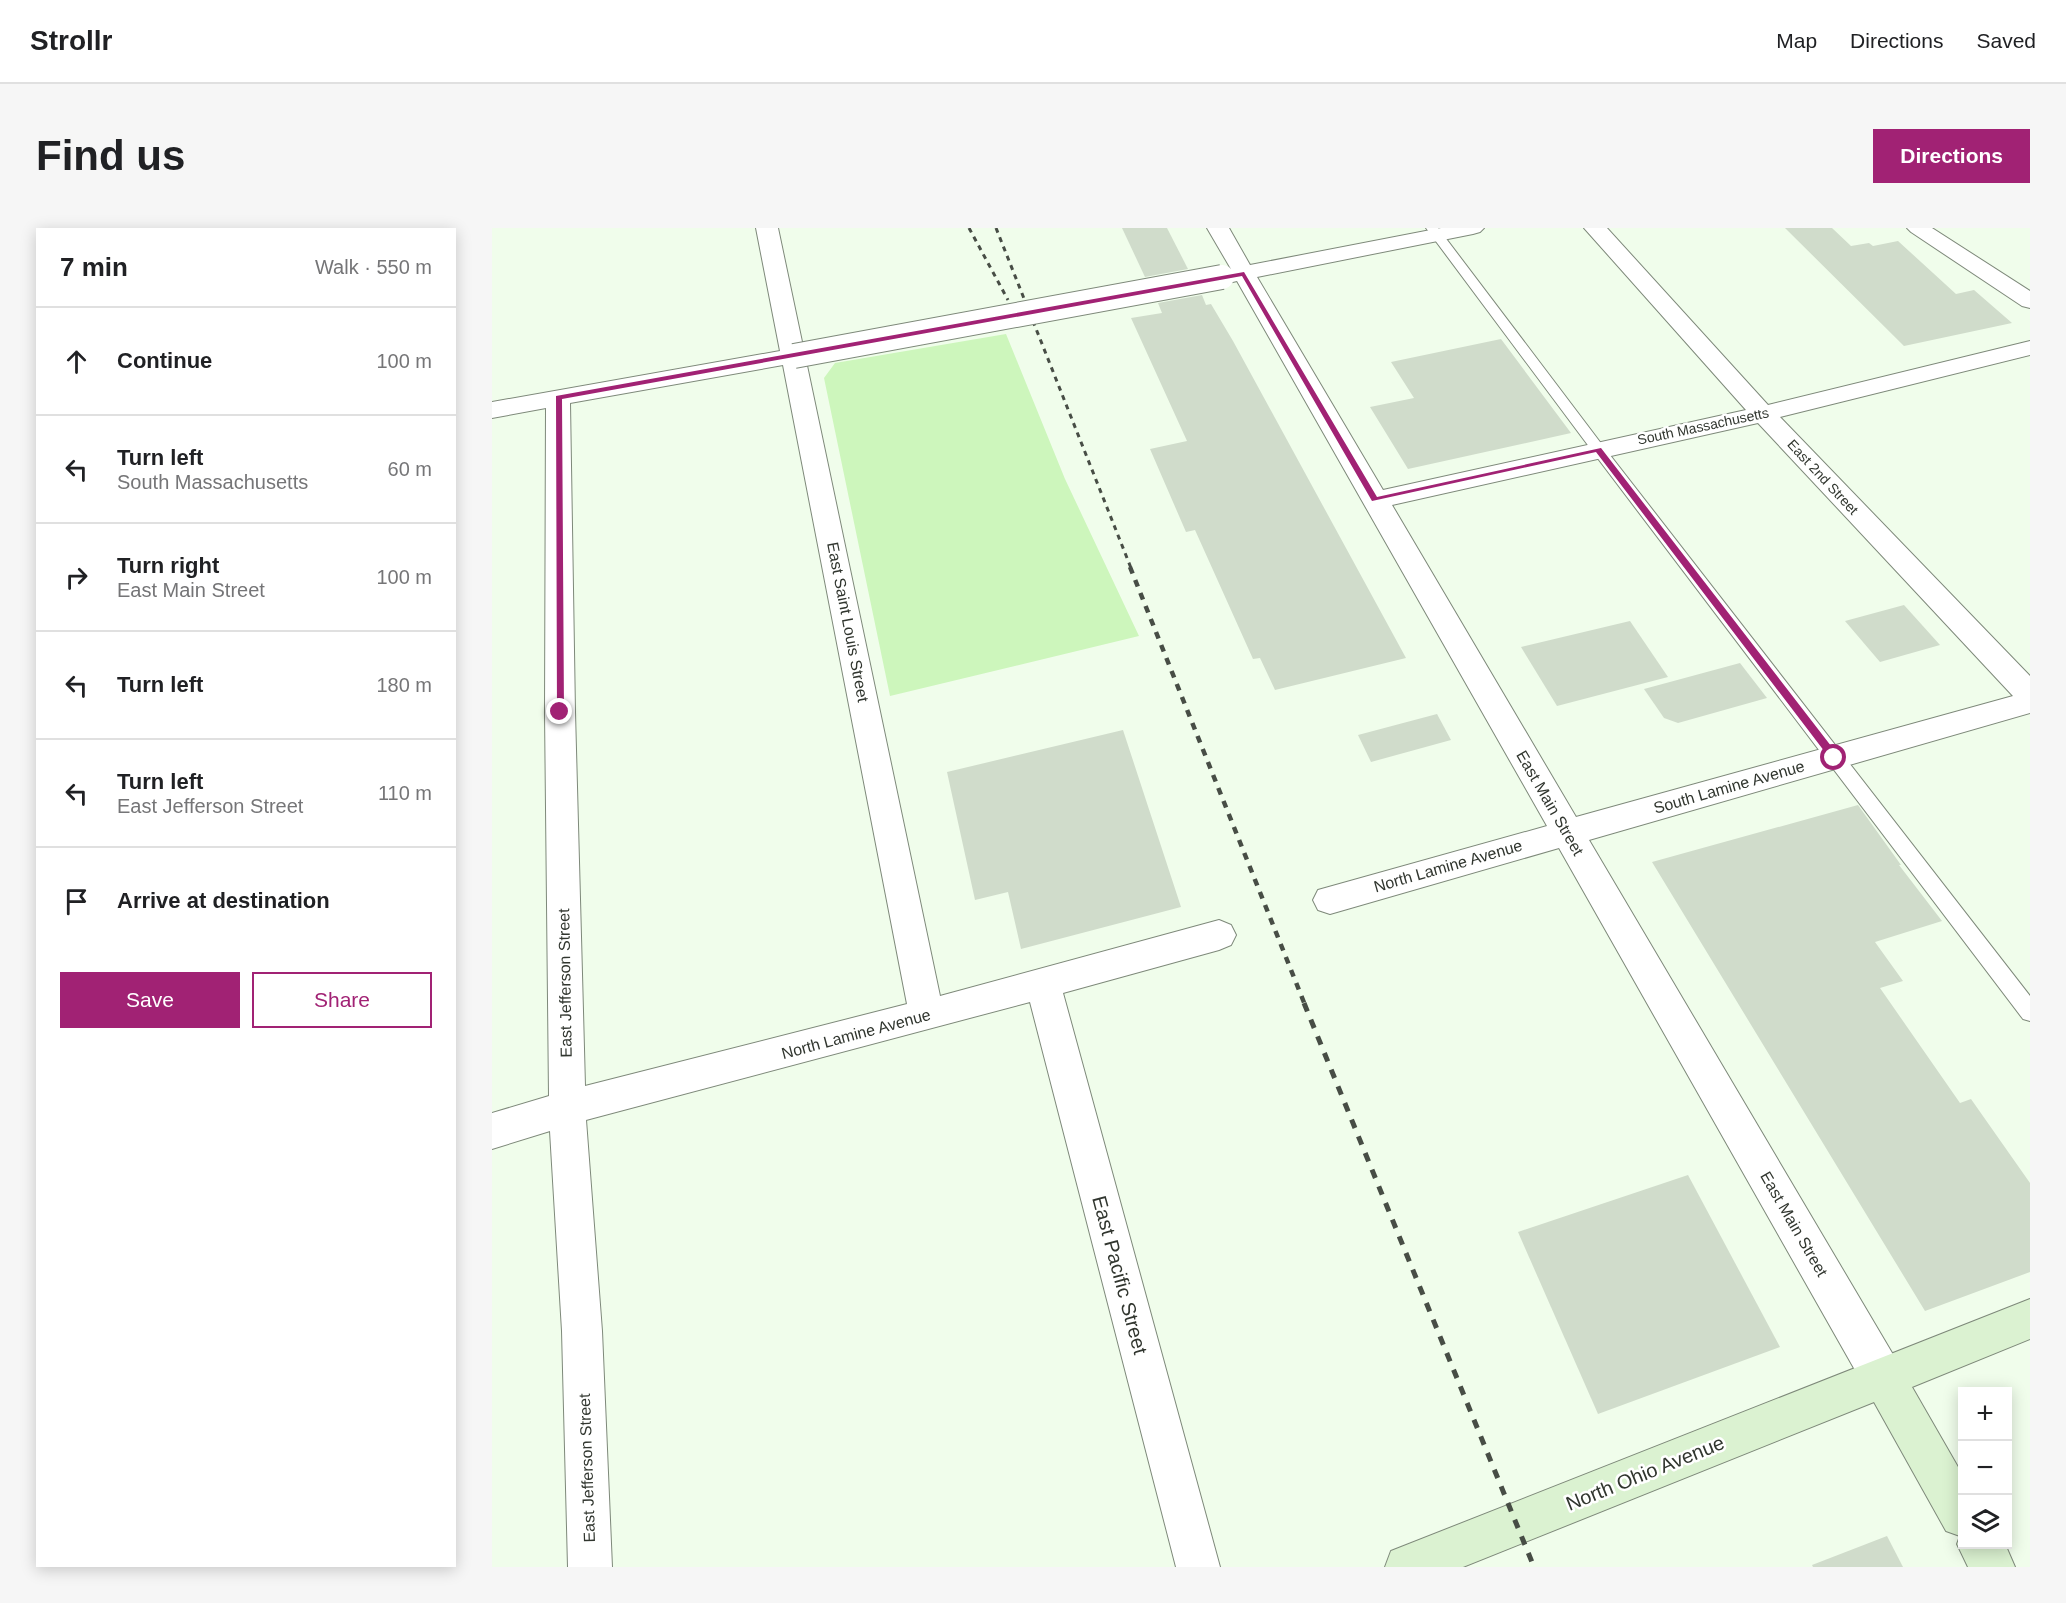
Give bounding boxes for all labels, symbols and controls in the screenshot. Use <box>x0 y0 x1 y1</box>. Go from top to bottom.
text: Strollr <box>30 25 112 56</box>
text: Map <box>1776 29 1817 52</box>
text: Directions <box>1850 29 1943 52</box>
text: Saved <box>1976 29 2036 52</box>
button: Directions <box>1873 129 2030 183</box>
text: Find us <box>36 132 185 179</box>
text: 7 min <box>60 252 128 282</box>
text: Walk · 550 m <box>315 256 432 278</box>
icon: ahead <box>60 345 93 378</box>
text: Continue <box>117 348 212 373</box>
text: 100 m <box>376 350 432 372</box>
street label: South Massachusetts <box>1636 404 1770 448</box>
street label: East 2nd Street <box>1784 436 1862 518</box>
text: Turn left <box>117 445 203 470</box>
icon: left <box>60 453 93 486</box>
text: 60 m <box>388 458 432 480</box>
text: South Massachusetts <box>117 471 308 493</box>
street label: East Saint Louis Street <box>824 540 872 704</box>
text: Turn right <box>117 553 219 578</box>
icon: right <box>60 561 93 594</box>
text: 100 m <box>376 566 432 588</box>
text: East Main Street <box>117 579 265 601</box>
icon: left <box>60 669 93 702</box>
text: Turn left <box>117 672 203 697</box>
text: 180 m <box>376 674 432 696</box>
route end <box>546 698 572 724</box>
route start <box>1820 744 1846 770</box>
street label: East Main Street <box>1513 748 1587 859</box>
street label: South Lamine Avenue <box>1652 757 1807 817</box>
text: Turn left <box>117 769 203 794</box>
icon: left <box>60 777 93 810</box>
text: 110 m <box>378 782 432 804</box>
text: East Jefferson Street <box>117 795 303 817</box>
street label: North Lamine Avenue <box>1372 837 1524 895</box>
icon: arrive <box>60 885 93 918</box>
text: Arrive at destination <box>117 888 330 913</box>
street label: East Jefferson Street <box>555 908 575 1058</box>
button: Save <box>60 972 240 1028</box>
button: Share <box>252 972 432 1028</box>
street label: North Lamine Avenue <box>780 1006 932 1062</box>
street label: East Main Street <box>1757 1169 1831 1280</box>
street label: East Pacific Street <box>1088 1193 1152 1357</box>
map controls <box>1958 1387 2012 1549</box>
button: + <box>1958 1387 2012 1441</box>
street label: East Jefferson Street <box>576 1393 598 1543</box>
street label: North Ohio Avenue <box>1563 1431 1727 1515</box>
button: − <box>1958 1441 2012 1495</box>
button: layers <box>1958 1495 2012 1549</box>

